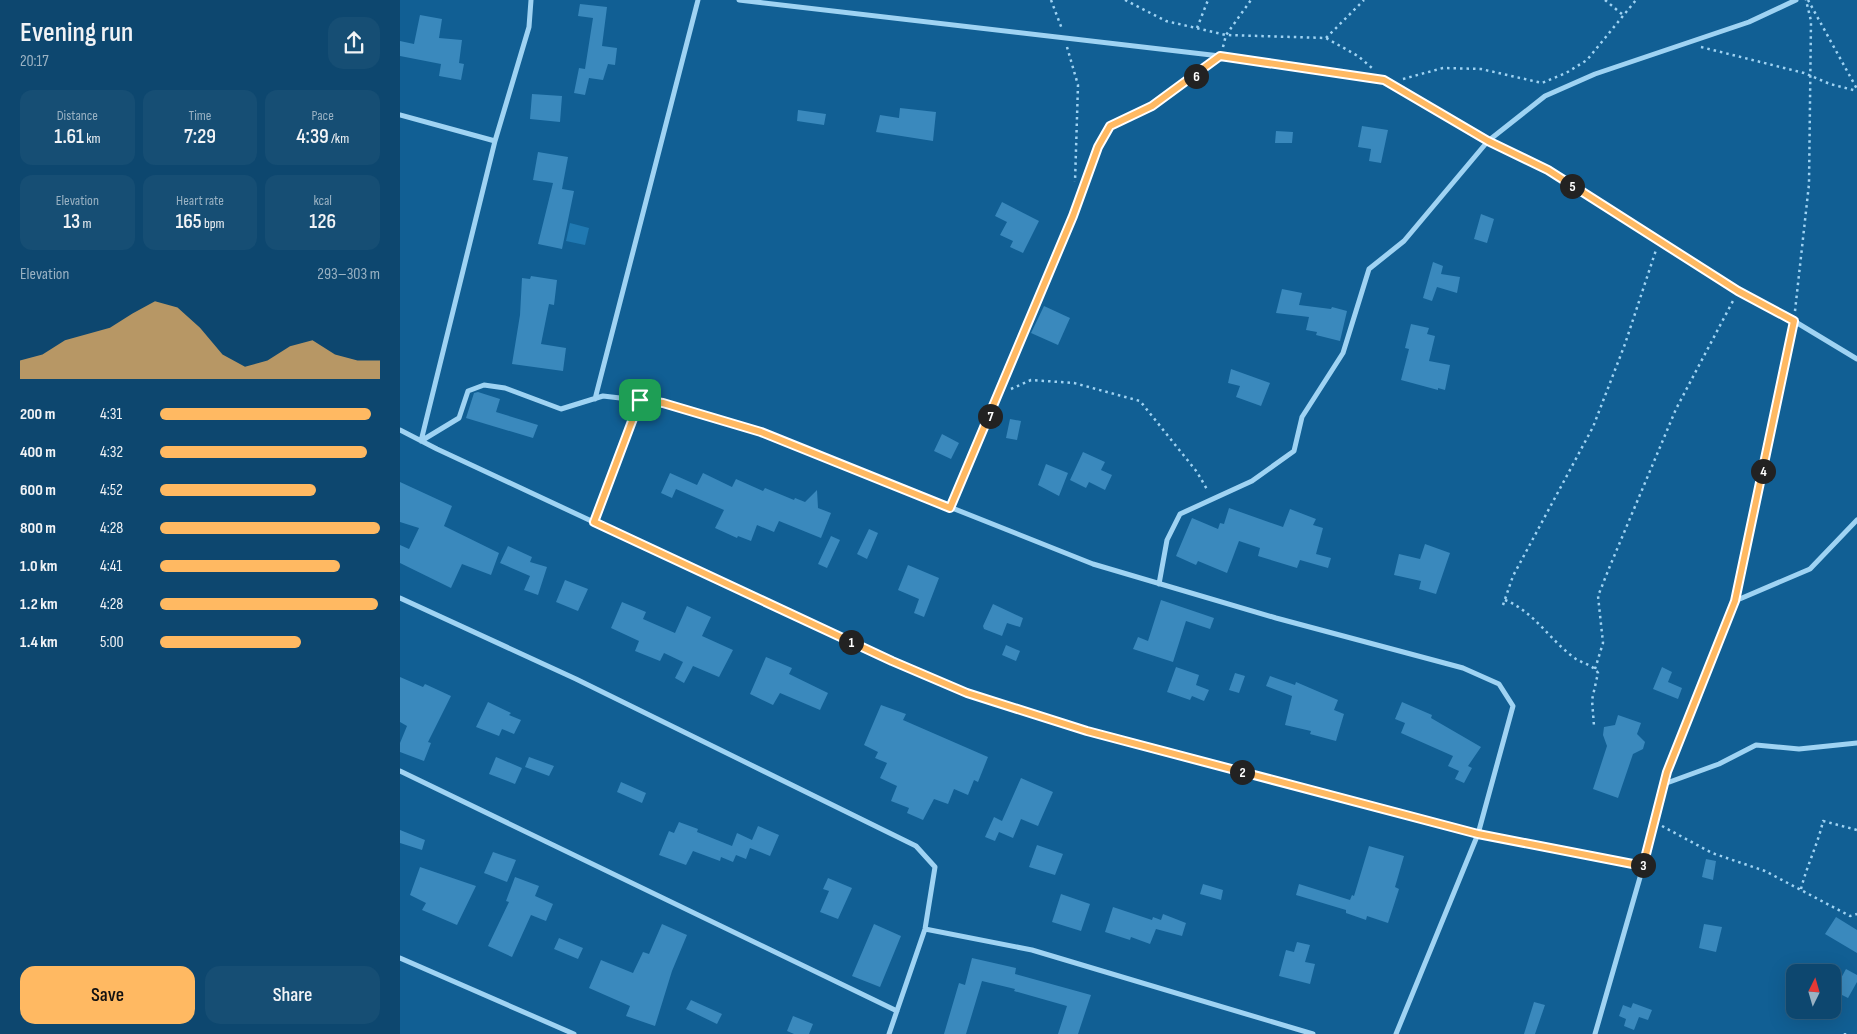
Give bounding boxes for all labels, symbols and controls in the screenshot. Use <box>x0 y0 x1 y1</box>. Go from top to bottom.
text: Evening run <box>20 16 133 49</box>
button: share <box>328 17 380 69</box>
text: 20:17 <box>20 52 49 71</box>
pin: 6 <box>1184 64 1208 88</box>
text: 6 <box>1193 68 1200 85</box>
text: Distance <box>57 107 98 124</box>
text: Time <box>189 107 211 124</box>
text: Pace <box>312 107 334 124</box>
text: 1.61 <box>54 124 84 149</box>
text: 7:29 <box>184 124 216 149</box>
text: 4:39 <box>296 124 329 149</box>
text: km <box>84 130 101 147</box>
text: /km <box>329 130 349 147</box>
pin: 5 <box>1560 174 1584 198</box>
text: 5 <box>1569 178 1576 195</box>
text: Elevation <box>56 192 99 209</box>
text: Heart rate <box>176 192 224 209</box>
text: kcal <box>313 192 332 209</box>
text: 13 <box>63 209 80 234</box>
text: 165 <box>175 209 202 234</box>
text: 126 <box>309 209 336 234</box>
text: m <box>80 215 91 232</box>
text: bpm <box>202 215 225 232</box>
text: Elevation <box>20 265 69 284</box>
text: 293–303 m <box>317 265 380 284</box>
pin <box>619 379 661 421</box>
icon: arrive <box>626 386 654 414</box>
pin: 7 <box>978 404 1002 428</box>
text: 200 m <box>20 405 55 424</box>
text: 4:31 <box>100 405 122 424</box>
text: 7 <box>987 408 994 425</box>
text: 400 m <box>20 443 56 462</box>
text: 4:32 <box>100 443 123 462</box>
pin: 4 <box>1750 458 1776 484</box>
text: 4 <box>1760 463 1767 480</box>
text: 600 m <box>20 481 56 500</box>
text: 4:52 <box>100 481 123 500</box>
text: 800 m <box>20 519 56 538</box>
text: 4:28 <box>100 519 123 538</box>
text: 1.0 km <box>20 557 57 576</box>
text: 4:41 <box>100 557 122 576</box>
text: 1.2 km <box>20 595 58 614</box>
text: 4:28 <box>100 595 123 614</box>
pin: 1 <box>838 630 864 654</box>
text: 1.4 km <box>20 633 58 652</box>
text: 5:00 <box>100 633 124 652</box>
text: 1 <box>849 634 854 651</box>
pin: 2 <box>1230 760 1254 784</box>
text: 2 <box>1239 764 1246 781</box>
pin: 3 <box>1630 852 1656 878</box>
text: 3 <box>1640 857 1647 874</box>
north arrow <box>1786 964 1841 1019</box>
map controls <box>1786 964 1841 1019</box>
button: Save <box>20 966 195 1024</box>
button: Share <box>205 966 380 1024</box>

